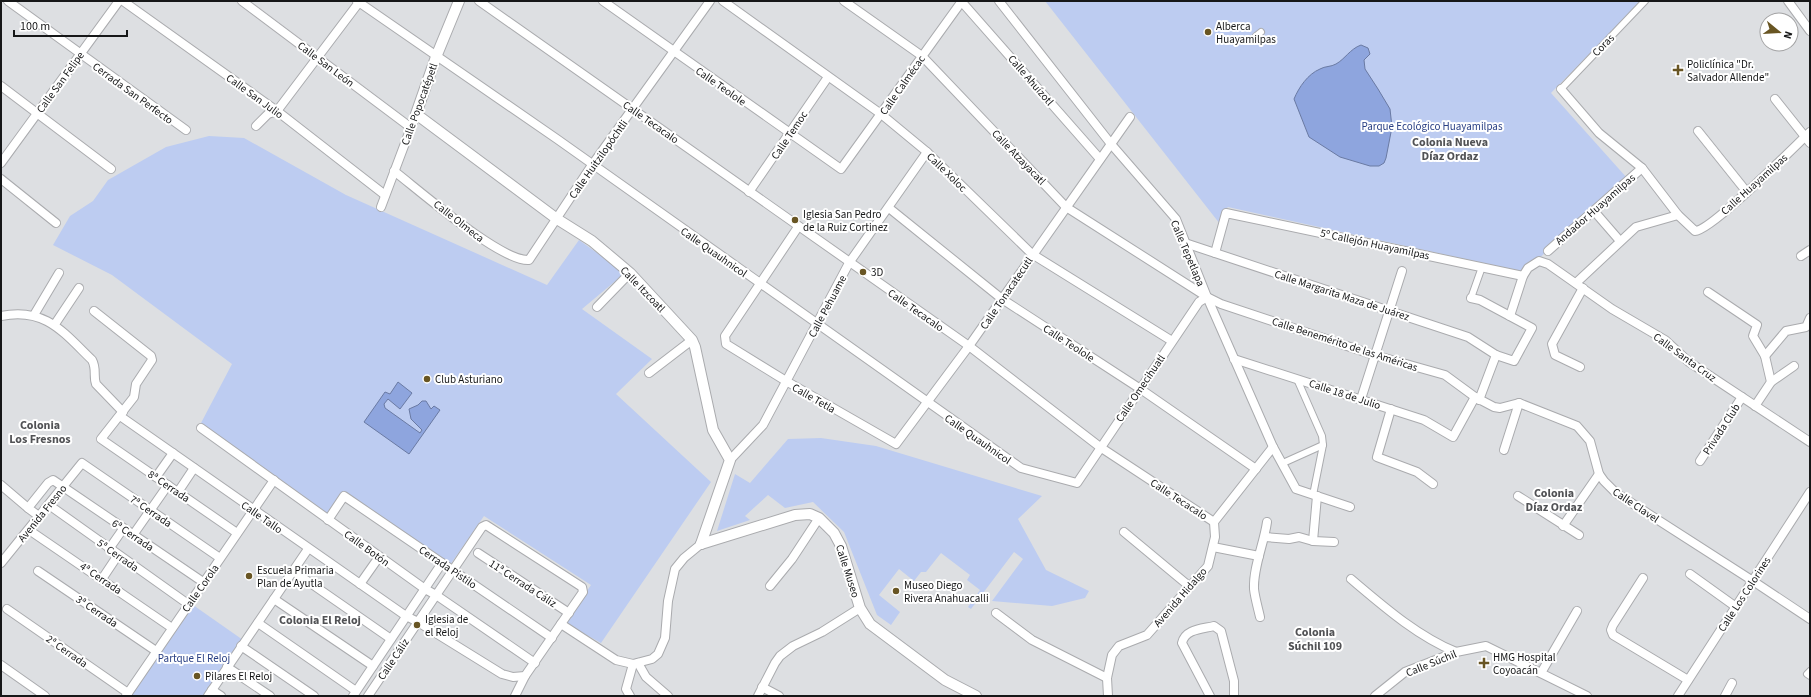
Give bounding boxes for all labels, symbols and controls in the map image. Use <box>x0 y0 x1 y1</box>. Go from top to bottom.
scale bar <box>14 12 127 38</box>
north arrow <box>1759 12 1799 52</box>
text: 100 m <box>20 18 50 35</box>
place label: Alberca Huayamilpas <box>1216 19 1276 47</box>
marker: Alberca Huayamilpas <box>1203 27 1213 37</box>
text: N <box>1780 29 1796 41</box>
street label: Coras <box>1589 31 1618 60</box>
street label: Calle San León <box>294 38 357 91</box>
street label: Calle San Felipe <box>33 48 88 116</box>
street label: Calle Calmécac <box>876 52 929 118</box>
street label: Calle Ahuízotl <box>1004 52 1057 109</box>
place label: Policlínica "Dr. Salvador Allende" <box>1687 57 1769 85</box>
street label: Cerrada San Perfecto <box>89 59 176 128</box>
street label: Calle Popocatépetl <box>398 61 441 147</box>
street label: Calle Teolole <box>692 63 749 110</box>
marker: Policlínica "Dr. Salvador Allende" <box>1672 64 1684 76</box>
street label: Calle San Julio <box>223 71 286 122</box>
street label: Calle Tecacalo <box>620 98 682 147</box>
street label: Calle Temoc <box>768 108 811 163</box>
street label: Calle Huitzilopóchtli <box>566 117 631 202</box>
park label: Parque Ecológico Huayamilpas <box>1361 119 1503 134</box>
street label: Calle Atzayacatl <box>988 126 1049 189</box>
district label: Colonia Nueva Díaz Ordaz <box>1412 134 1488 165</box>
street label: Calle Xoloc <box>923 149 970 195</box>
street label: Calle Huayamilpas <box>1718 150 1791 218</box>
street label: Andador Huayamilpas <box>1552 170 1639 248</box>
street label: Calle Olmeca <box>430 197 487 246</box>
place label: Iglesia San Pedro de la Ruiz Cortinez <box>803 207 888 235</box>
marker: Iglesia San Pedro de la Ruiz Cortinez <box>790 215 800 225</box>
street label: Calle Tepetlapa <box>1167 218 1208 289</box>
street label: Calle Quauhnicol <box>677 224 750 281</box>
street label: 5º Callejón Huayamilpas <box>1319 226 1431 263</box>
street label: Calle Tonacatecutl <box>977 254 1036 333</box>
street label: Calle Itzcoatl <box>617 263 669 316</box>
place label: 3D <box>871 265 883 280</box>
marker: 3D <box>858 267 868 277</box>
street label: Calle Margarita Maza de Juárez <box>1272 267 1412 325</box>
street label: Calle Pehuame <box>805 272 850 340</box>
street label: Calle Tecacalo <box>885 286 947 335</box>
street label: Calle Benemérito de las Américas <box>1270 314 1420 375</box>
street label: Calle Teolole <box>1040 321 1098 366</box>
street label: Calle Santa Cruz <box>1650 329 1720 386</box>
street label: Calle Omecihuatl <box>1112 351 1169 425</box>
place label: Club Asturiano <box>435 372 503 387</box>
marker: Club Asturiano <box>422 374 432 384</box>
street label: Calle 18 de Julio <box>1307 376 1383 413</box>
street label: Calle Tetla <box>789 380 838 417</box>
street label: Privada Club <box>1699 401 1744 458</box>
street label: Calle Quauhnicol <box>941 411 1014 468</box>
district label: Colonia Los Fresnos <box>9 417 71 448</box>
street label: 8ª Cerrada <box>145 467 193 506</box>
street label: Calle Tecacalo <box>1147 475 1210 524</box>
street label: Avenida Fresno <box>15 481 70 545</box>
street label: Calle Clavel <box>1610 484 1662 527</box>
district label: Colonia Díaz Ordaz <box>1526 485 1583 516</box>
street label: 7ª Cerrada <box>127 492 175 531</box>
street label: Calle Tallo <box>238 498 285 537</box>
street label: 6ª Cerrada <box>109 516 157 555</box>
street label: Calle Botón <box>341 527 393 570</box>
street label: 5ª Cerrada <box>94 536 142 575</box>
street label: Cerrada Pistilo <box>416 542 480 592</box>
street label: Calle Museo <box>832 543 863 600</box>
street label: Calle Los Colorines <box>1715 554 1775 635</box>
street label: 11ª Cerrada Cáliz <box>486 556 560 611</box>
street label: 4ª Cerrada <box>77 559 125 598</box>
street label: Calle Corola <box>178 561 222 615</box>
place label: Escuela Primaria Plan de Ayutla <box>257 563 334 591</box>
street label: Avenida Hidalgo <box>1150 564 1211 630</box>
marker: Escuela Primaria Plan de Ayutla <box>244 571 254 581</box>
place label: Museo Diego Rivera Anahuacalli <box>904 578 989 606</box>
marker: Museo Diego Rivera Anahuacalli <box>891 586 901 596</box>
street label: 3ª Cerrada <box>73 592 121 631</box>
district label: Colonia El Reloj <box>279 612 361 629</box>
place label: Iglesia de el Reloj <box>425 612 469 640</box>
marker: Iglesia de el Reloj <box>412 620 422 630</box>
district label: Colonia Súchil 109 <box>1288 624 1342 655</box>
street label: 2ª Cerrada <box>43 632 91 671</box>
street label: Calle Cáliz <box>374 635 413 683</box>
street label: Calle Súchil <box>1404 646 1459 680</box>
place label: HMG Hospital Coyoacán <box>1493 650 1556 678</box>
park label: Partque El Reloj <box>158 651 230 666</box>
marker: HMG Hospital Coyoacán <box>1478 657 1490 669</box>
place label: Pilares El Reloj <box>205 669 272 684</box>
marker: Pilares El Reloj <box>192 671 202 681</box>

